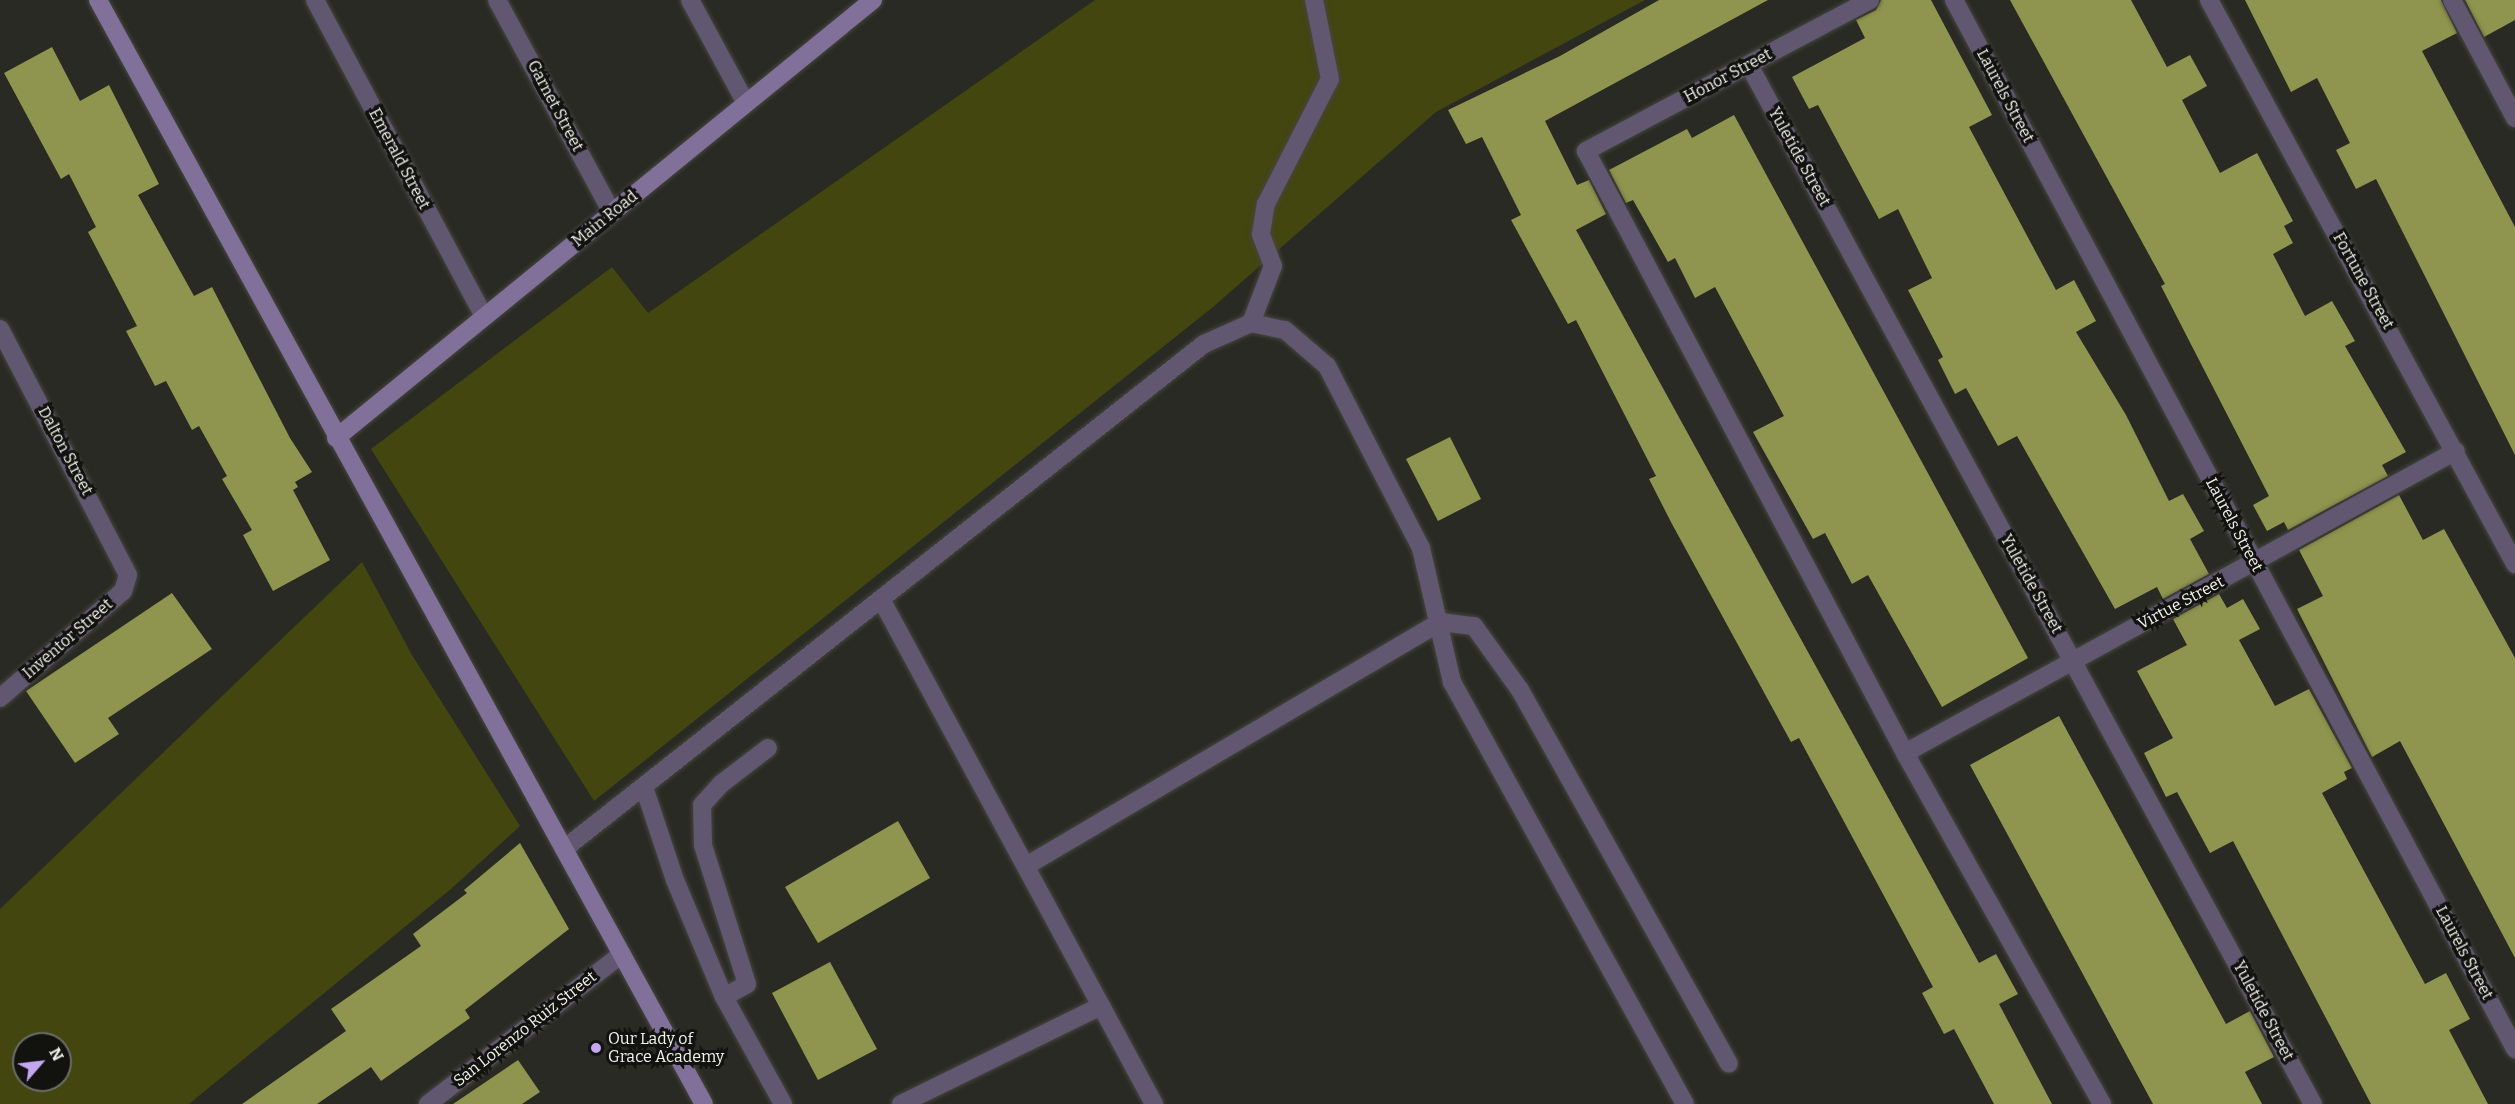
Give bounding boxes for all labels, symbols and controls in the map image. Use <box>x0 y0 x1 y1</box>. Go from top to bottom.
street label: Honor Street <box>1681 45 1775 107</box>
street label: Laurels Street <box>1972 46 2038 146</box>
street label: Garnet Street <box>523 57 587 155</box>
street label: Yuletide Street <box>1764 104 1834 210</box>
street label: Emerald Street <box>364 105 434 213</box>
street label: Main Road <box>568 187 642 251</box>
street label: Fortune Street <box>2329 229 2397 333</box>
street label: Dalton Street <box>34 403 96 499</box>
street label: Laurels Street <box>2201 475 2267 575</box>
street label: Yuletide Street <box>1996 531 2066 637</box>
street label: Virtue Street <box>2135 572 2227 634</box>
street label: Inventor Street <box>19 595 117 683</box>
street label: Laurels Street <box>2431 903 2497 1003</box>
street label: Yuletide Street <box>2229 958 2297 1064</box>
street label: San Lorenzo Ruiz Street <box>450 967 600 1091</box>
place label: Our Lady of Grace Academy <box>608 1029 724 1067</box>
north arrow <box>12 1032 72 1092</box>
marker: Our Lady of Grace Academy <box>589 1041 603 1055</box>
text: N <box>45 1044 68 1064</box>

